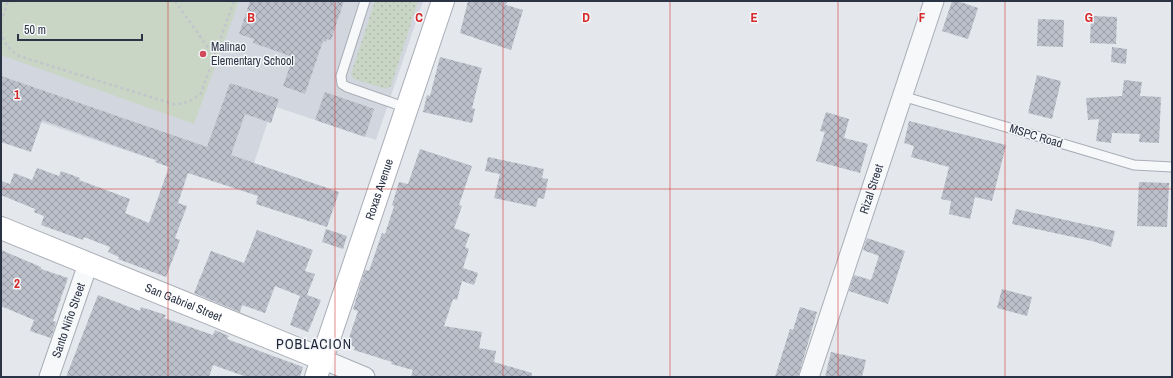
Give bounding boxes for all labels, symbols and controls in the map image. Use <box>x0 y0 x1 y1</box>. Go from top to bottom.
text: B <box>247 9 255 26</box>
text: C <box>415 9 423 26</box>
text: D <box>582 9 590 26</box>
text: E <box>750 9 758 26</box>
text: F <box>919 9 926 26</box>
text: G <box>1085 9 1093 26</box>
scale bar <box>18 16 142 42</box>
text: 50 m <box>24 22 46 38</box>
place label: Malinao Elementary School <box>211 39 294 69</box>
marker: Malinao Elementary School <box>198 49 208 59</box>
text: 1 <box>14 86 20 103</box>
street label: MSPC Road <box>1008 120 1064 152</box>
street label: Roxas Avenue <box>362 157 397 222</box>
street label: Rizal Street <box>856 162 887 216</box>
text: 2 <box>14 275 20 292</box>
street label: Santo Niño Street <box>48 280 89 360</box>
street label: San Gabriel Street <box>143 280 224 325</box>
district label: POBLACION <box>276 335 352 353</box>

